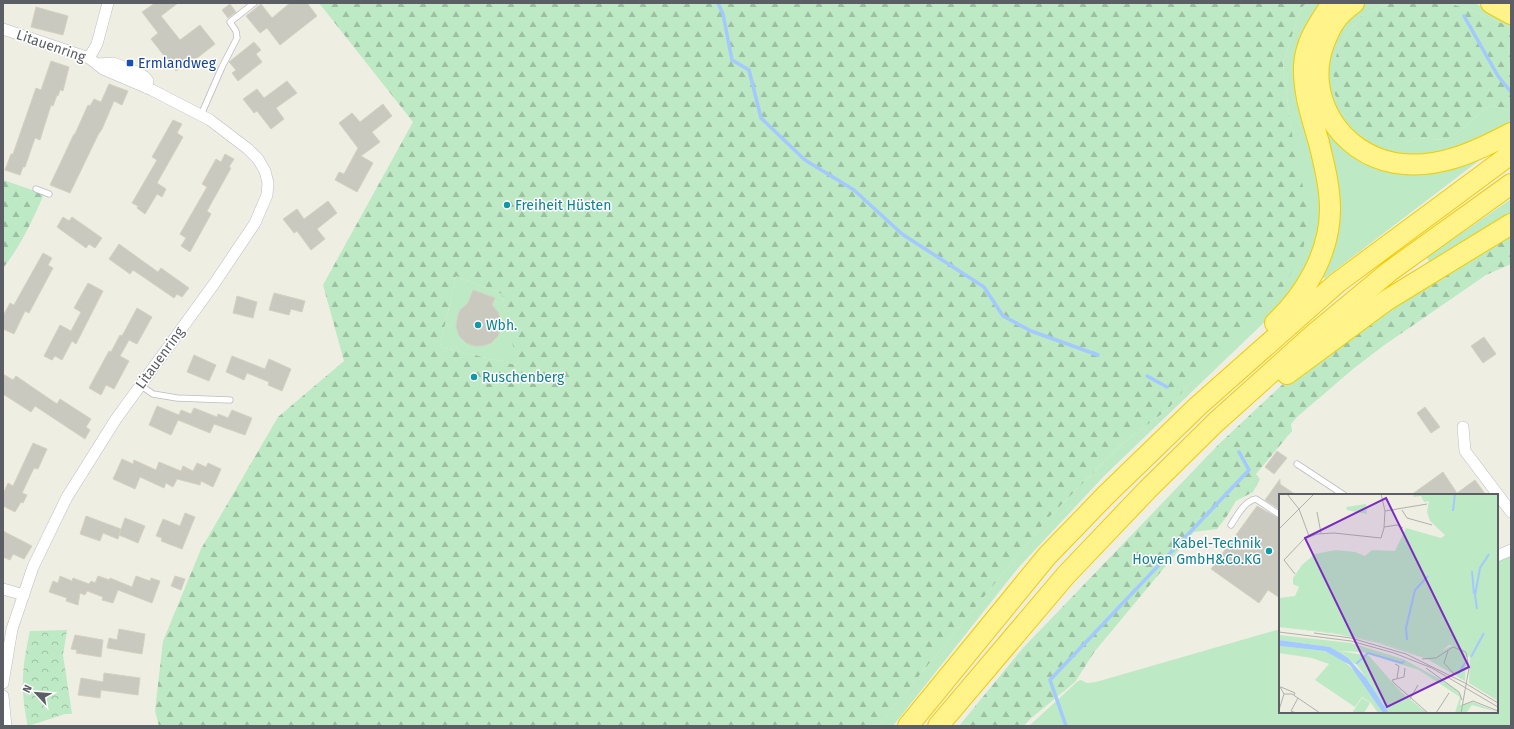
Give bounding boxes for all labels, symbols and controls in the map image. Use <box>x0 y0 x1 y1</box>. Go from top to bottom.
street label: Litauenring <box>14 26 89 66</box>
place label: Ermlandweg <box>138 55 217 72</box>
marker: Ermlandweg <box>125 58 135 68</box>
place label: Freiheit Hüsten <box>515 197 611 214</box>
marker: Freiheit Hüsten <box>502 200 512 210</box>
place label: Wbh. <box>486 317 517 334</box>
marker: Wbh. <box>473 320 483 330</box>
street label: Litauenring <box>132 323 189 392</box>
place label: Ruschenberg <box>482 369 565 386</box>
marker: Ruschenberg <box>469 372 479 382</box>
inset map <box>1279 494 1498 713</box>
place label: Kabel-Technik Hoven GmbH&Co.KG <box>1132 535 1262 568</box>
marker: Kabel-Technik Hoven GmbH&Co.KG <box>1264 546 1274 556</box>
north arrow <box>16 673 56 713</box>
text: N <box>20 683 35 695</box>

